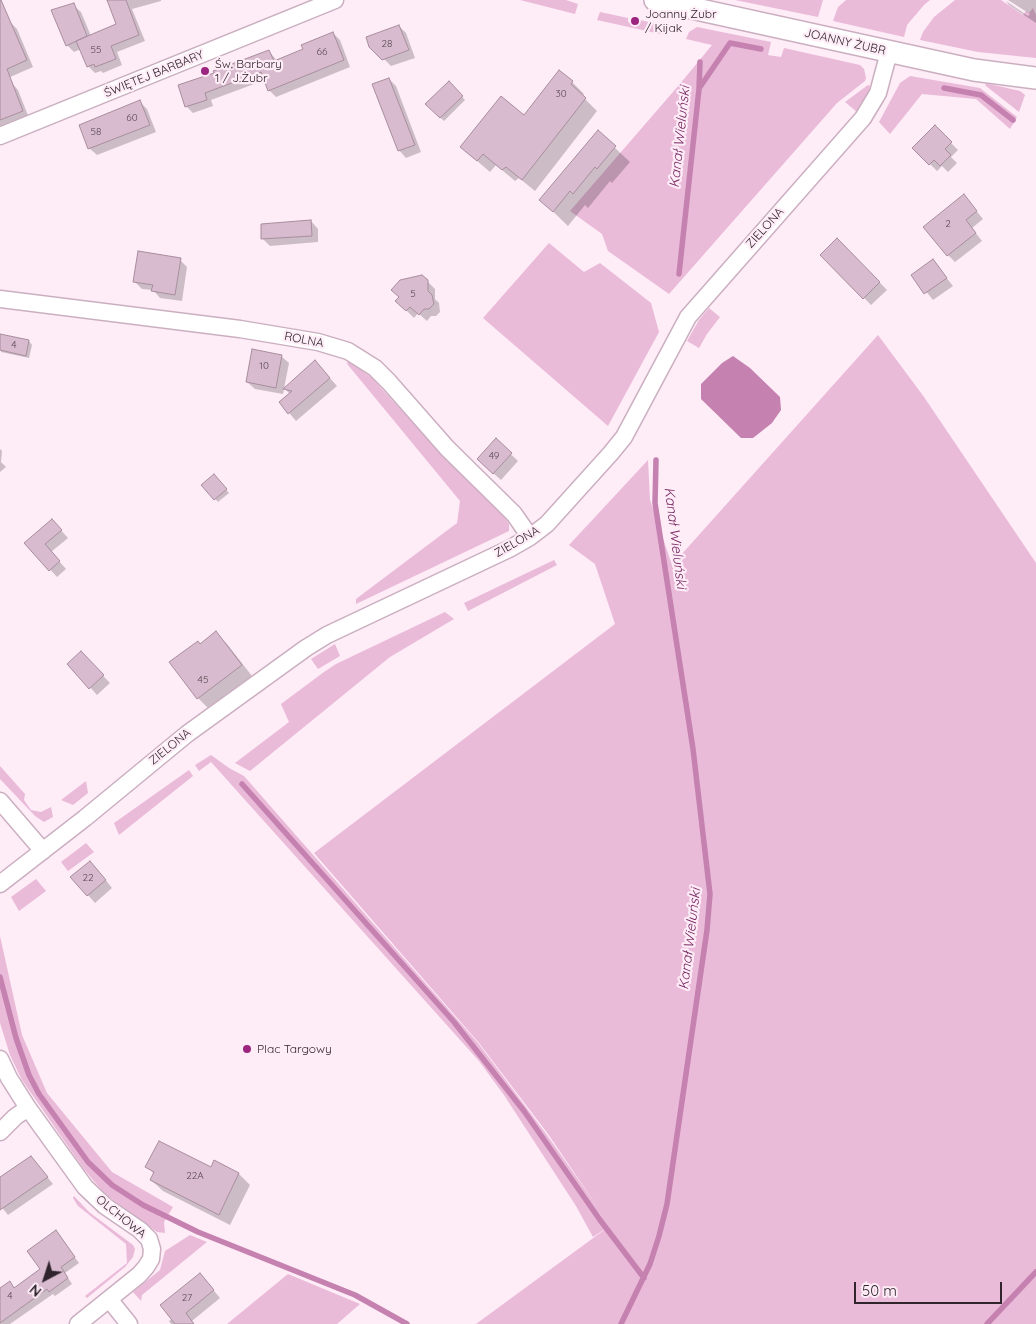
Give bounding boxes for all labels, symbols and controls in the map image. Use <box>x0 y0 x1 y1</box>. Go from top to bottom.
place label: Joanny Żubr / Kijak <box>645 7 717 35</box>
marker: Joanny Żubr / Kijak <box>629 15 641 27</box>
street label: JOANNY ŻUBR <box>803 26 887 58</box>
house number: 28 <box>382 38 392 50</box>
house number: 55 <box>91 44 101 56</box>
house number: 66 <box>317 46 327 58</box>
street label: ŚWIĘTEJ BARBARY <box>102 47 206 101</box>
place label: Św. Barbary 1 / J.Żubr <box>215 57 282 85</box>
marker: Św. Barbary 1 / J.Żubr <box>199 65 211 77</box>
water label: Kanał Wieluński <box>666 85 694 189</box>
house number: 30 <box>555 88 567 100</box>
house number: 60 <box>126 112 138 124</box>
house number: 58 <box>91 126 101 138</box>
street label: ZIELONA <box>743 205 787 251</box>
house number: 2 <box>945 218 951 230</box>
house number: 5 <box>410 288 416 300</box>
street label: ROLNA <box>283 329 325 351</box>
house number: 4 <box>11 339 17 351</box>
house number: 10 <box>259 360 269 372</box>
house number: 49 <box>489 450 499 462</box>
water label: Kanał Wieluński <box>660 486 690 590</box>
street label: ZIELONA <box>492 523 542 561</box>
house number: 45 <box>198 674 208 686</box>
street label: ZIELONA <box>146 726 194 768</box>
house number: 22 <box>82 872 94 884</box>
water label: Kanał Wieluński <box>675 887 705 991</box>
place label: Plac Targowy <box>257 1042 332 1056</box>
marker: Plac Targowy <box>241 1043 253 1055</box>
house number: 22A <box>186 1170 204 1182</box>
street label: OLCHOWA <box>93 1192 149 1242</box>
north arrow <box>20 1254 70 1304</box>
scale bar <box>856 1272 1004 1304</box>
text: N <box>26 1280 45 1301</box>
text: 50 m <box>862 1281 897 1300</box>
house number: 4 <box>7 1290 13 1302</box>
house number: 27 <box>182 1292 192 1304</box>

